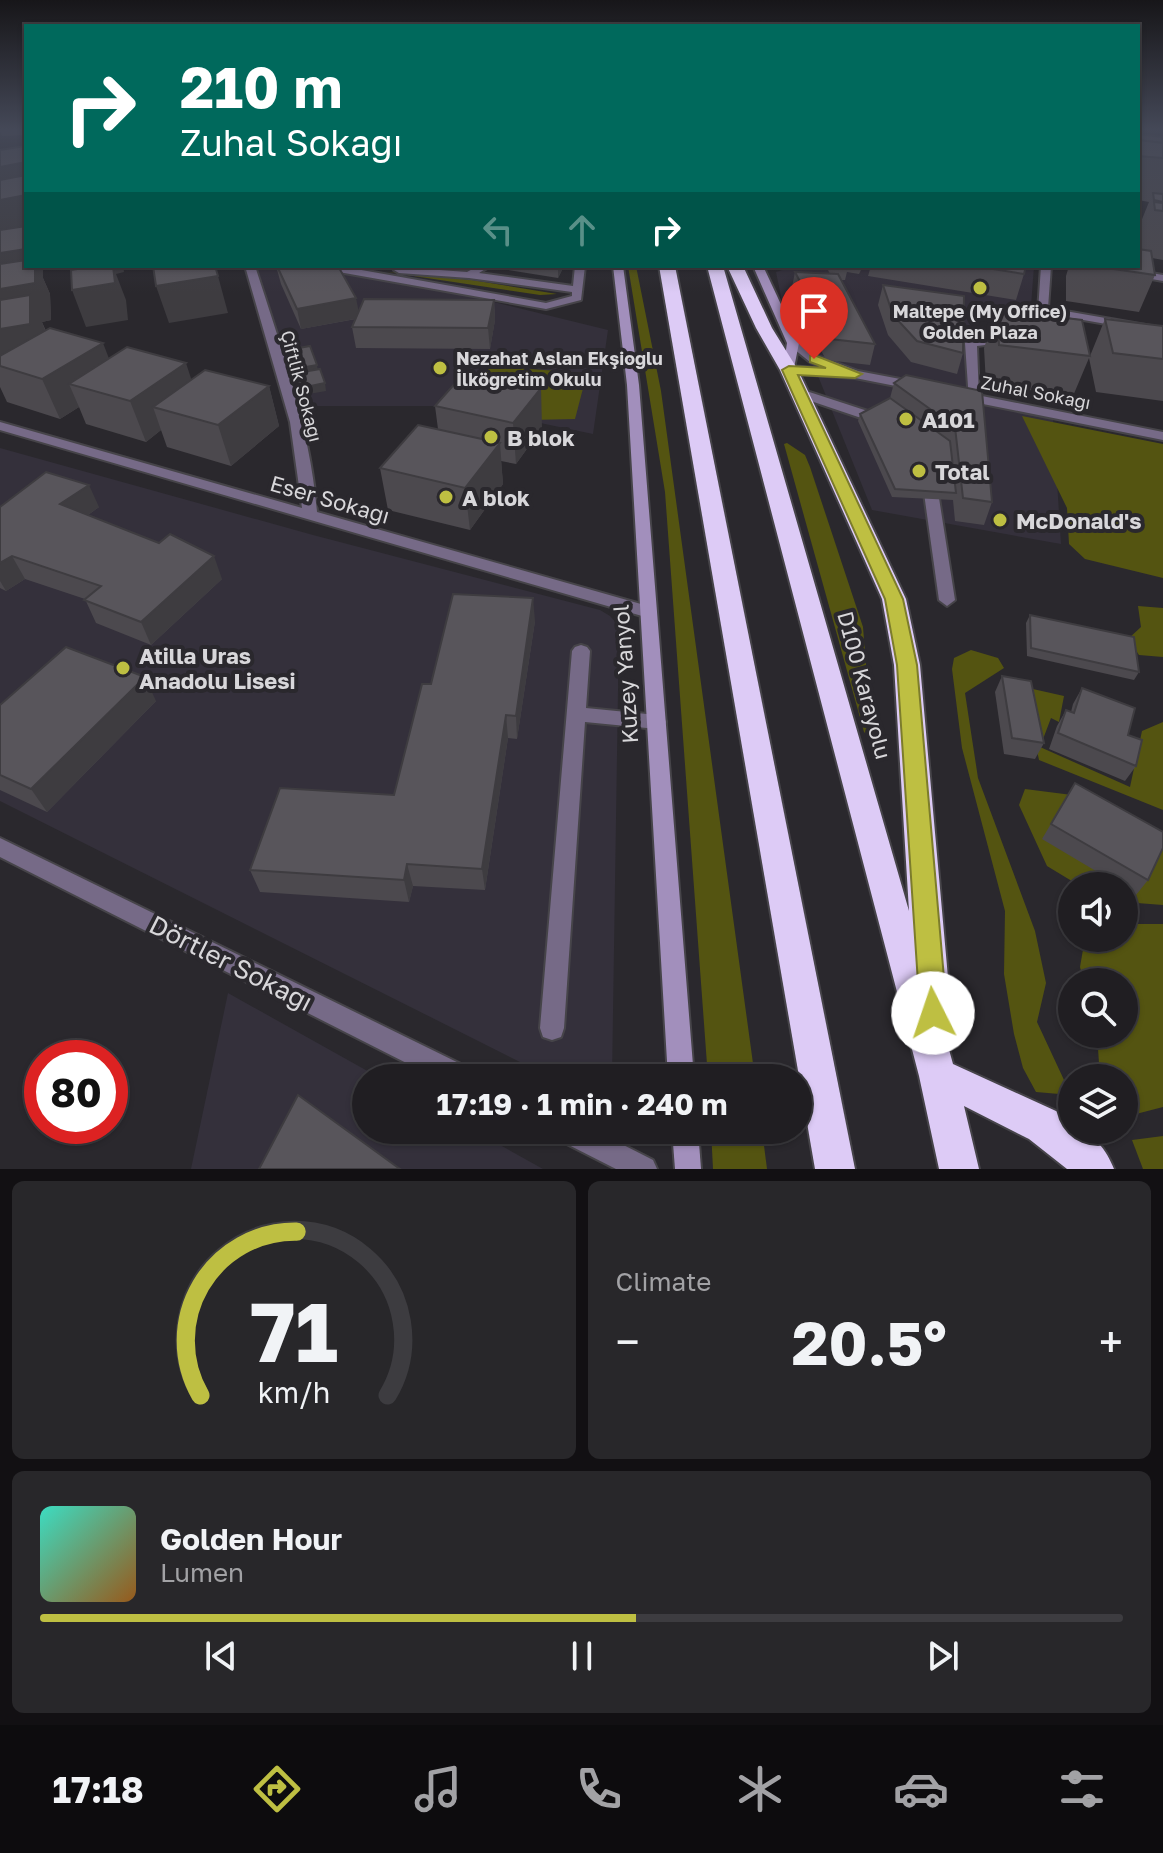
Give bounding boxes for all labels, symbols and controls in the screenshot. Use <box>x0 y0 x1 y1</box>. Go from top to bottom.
text: 210 m <box>180 53 342 120</box>
icon: right <box>48 56 152 160</box>
text: Zuhal Sokağı <box>180 121 402 164</box>
icon: left <box>476 208 520 252</box>
icon: ahead <box>560 208 604 252</box>
icon: right <box>644 208 688 252</box>
pin <box>780 277 848 359</box>
marker: Maltepe (My Office) Golden Plaza <box>971 279 989 297</box>
icon: arrive <box>792 289 836 333</box>
place label: Maltepe (My Office) Golden Plaza <box>893 300 1067 343</box>
street label: Çiftlik Sokağı <box>277 328 327 444</box>
place label: Nezahat Aslan Ekşioğlu İlköğretim Okulu <box>456 347 663 390</box>
marker: Nezahat Aslan Ekşioğlu İlköğretim Okulu <box>431 359 449 377</box>
street label: Zuhal Sokağı <box>979 371 1093 413</box>
place label: A101 <box>922 406 975 433</box>
marker: A101 <box>897 410 915 428</box>
place label: B blok <box>507 424 575 451</box>
marker: B blok <box>482 428 500 446</box>
place label: Total <box>935 458 990 485</box>
marker: Total <box>910 462 928 480</box>
street label: Eser Sokağı <box>267 469 393 529</box>
place label: A blok <box>462 484 530 511</box>
marker: A blok <box>437 488 455 506</box>
place label: McDonald's <box>1016 507 1142 534</box>
marker: McDonald's <box>991 511 1009 529</box>
street label: Kuzey Yanyol <box>607 604 643 744</box>
street label: D100 Karayolu <box>832 608 898 762</box>
place label: Atilla Uras Anadolu Lisesi <box>139 642 296 694</box>
marker: Atilla Uras Anadolu Lisesi <box>114 659 132 677</box>
map controls <box>1058 872 1138 1144</box>
button: sound <box>1058 872 1138 952</box>
street label: Dörtler Sokağı <box>144 909 318 1017</box>
button: search <box>1058 968 1138 1048</box>
position arrow <box>891 971 975 1055</box>
speed limit sign: 80 <box>24 1040 128 1144</box>
button: layers <box>1058 1064 1138 1144</box>
text: 17:19 · 1 min · 240 m <box>437 1086 727 1122</box>
text: Climate <box>616 1266 711 1297</box>
text: 71 <box>250 1280 338 1380</box>
text: 20.5° <box>792 1306 947 1378</box>
text: − <box>616 1315 640 1368</box>
text: + <box>1099 1315 1123 1368</box>
text: km/h <box>257 1375 330 1409</box>
text: Golden Hour <box>160 1521 342 1557</box>
text: Lumen <box>160 1557 244 1588</box>
icon: previous <box>199 1634 243 1678</box>
icon: pause <box>560 1634 604 1678</box>
icon: next <box>921 1634 965 1678</box>
icon: directions <box>249 1761 305 1817</box>
icon: music <box>410 1761 466 1817</box>
icon: phone <box>571 1761 627 1817</box>
icon: climate <box>732 1761 788 1817</box>
icon: car <box>893 1761 949 1817</box>
icon: filters <box>1054 1761 1110 1817</box>
text: 17:18 <box>53 1768 144 1811</box>

